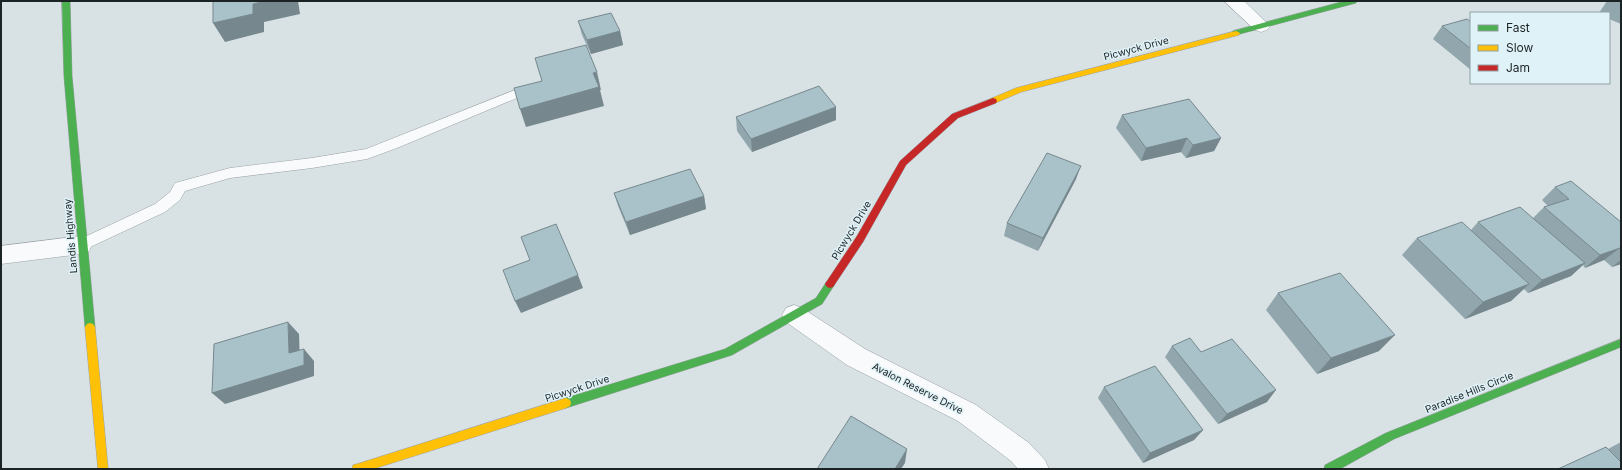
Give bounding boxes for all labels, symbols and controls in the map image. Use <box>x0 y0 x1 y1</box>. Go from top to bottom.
legend <box>1470 12 1610 84</box>
text: Fast <box>1506 20 1530 35</box>
street label: Picwyck Drive <box>1102 34 1170 62</box>
text: Slow <box>1506 40 1534 55</box>
text: Jam <box>1506 60 1530 75</box>
street label: Landis Highway <box>61 198 79 274</box>
street label: Picwyck Drive <box>829 198 873 262</box>
street label: Avalon Reserve Drive <box>870 360 966 416</box>
street label: Paradise Hills Circle <box>1423 369 1515 415</box>
street label: Picwyck Drive <box>543 372 611 404</box>

